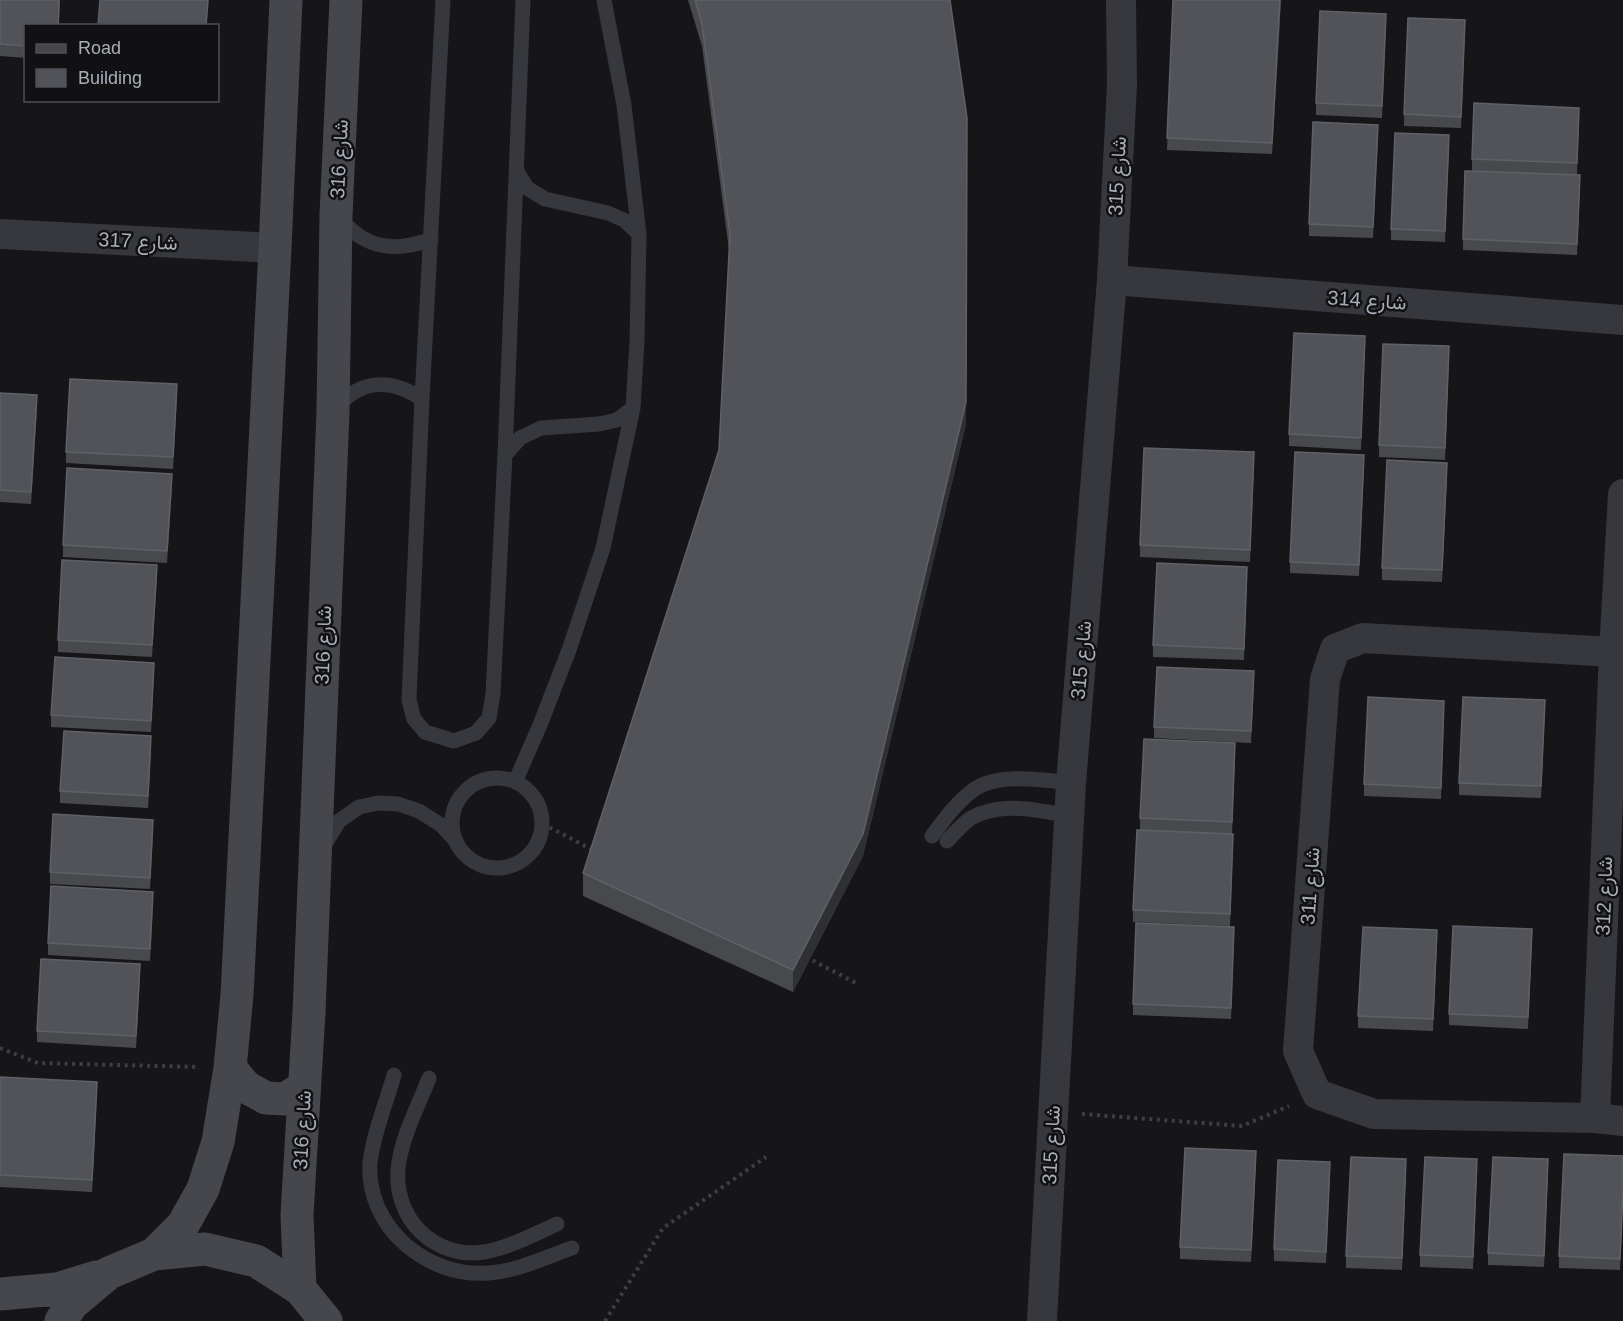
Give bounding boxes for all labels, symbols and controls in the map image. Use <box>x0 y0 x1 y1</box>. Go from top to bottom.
legend <box>24 24 219 102</box>
text: Road <box>78 38 121 58</box>
text: Building <box>78 68 142 88</box>
street label: شارع 316 <box>326 119 355 199</box>
street label: شارع 315 <box>1104 136 1133 216</box>
street label: شارع 317 <box>98 228 178 257</box>
street label: شارع 314 <box>1327 286 1407 317</box>
street label: شارع 316 <box>311 605 338 685</box>
street label: شارع 315 <box>1067 620 1098 701</box>
street label: شارع 311 <box>1296 846 1327 926</box>
street label: شارع 312 <box>1592 856 1619 936</box>
street label: شارع 316 <box>289 1090 318 1170</box>
street label: شارع 315 <box>1038 1105 1067 1185</box>

